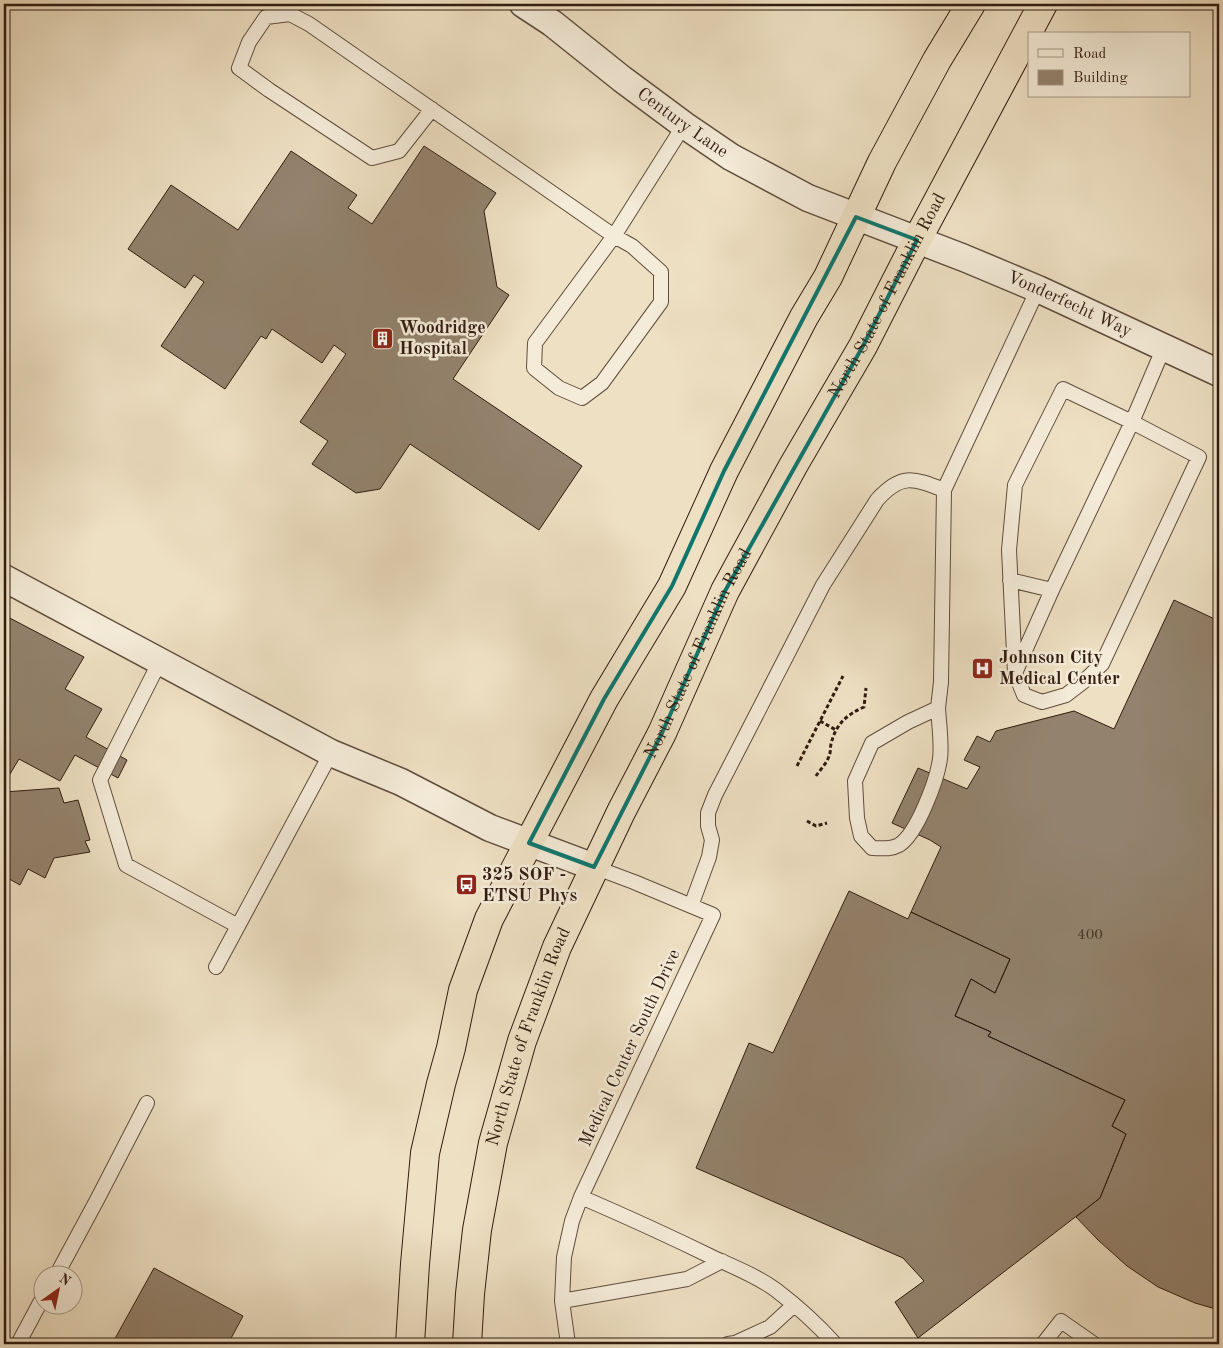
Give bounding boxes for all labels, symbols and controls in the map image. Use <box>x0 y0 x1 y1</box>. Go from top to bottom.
legend <box>1028 32 1190 98</box>
text: Road <box>1073 47 1107 62</box>
text: Building <box>1073 71 1128 86</box>
street label: Century Lane <box>634 84 731 161</box>
street label: North State of Franklin Road <box>825 190 949 402</box>
street label: Vonderfecht Way <box>1005 268 1135 341</box>
place label: Woodridge Hospital <box>399 319 486 358</box>
building icon: Woodridge Hospital <box>371 326 395 350</box>
street label: North State of Franklin Road <box>641 546 755 762</box>
place label: Johnson City Medical Center <box>999 649 1120 688</box>
hospital icon: Johnson City Medical Center <box>971 656 995 680</box>
place label: 325 SOF - ETSU Phys <box>482 866 578 905</box>
bus stop icon: 325 SOF - ETSU Phys <box>454 873 478 897</box>
street label: North State of Franklin Road <box>484 925 574 1148</box>
house number: 400 <box>1077 928 1103 943</box>
street label: Medical Center South Drive <box>576 947 684 1149</box>
north arrow <box>32 1266 82 1316</box>
text: N <box>56 1271 73 1289</box>

